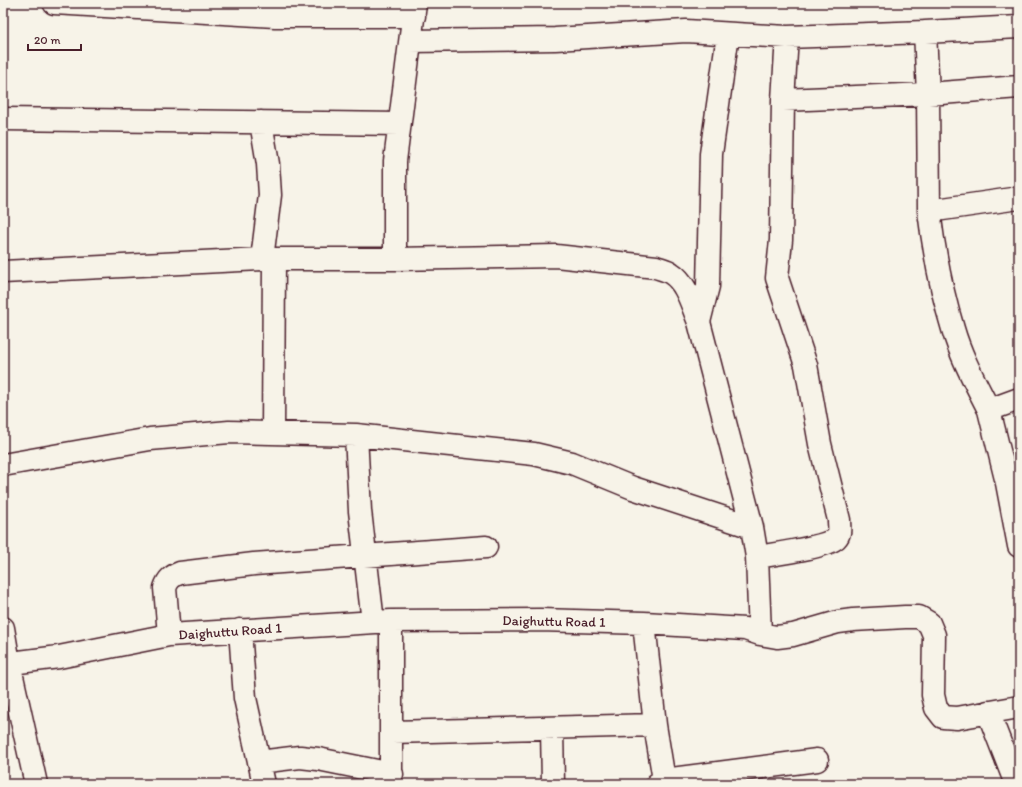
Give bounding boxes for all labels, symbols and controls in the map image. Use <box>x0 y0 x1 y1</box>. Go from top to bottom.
scale bar <box>28 26 81 52</box>
text: 20 m <box>34 33 61 47</box>
street label: Daighuttu Road 1 <box>502 612 606 631</box>
street label: Daighuttu Road 1 <box>178 619 283 644</box>

